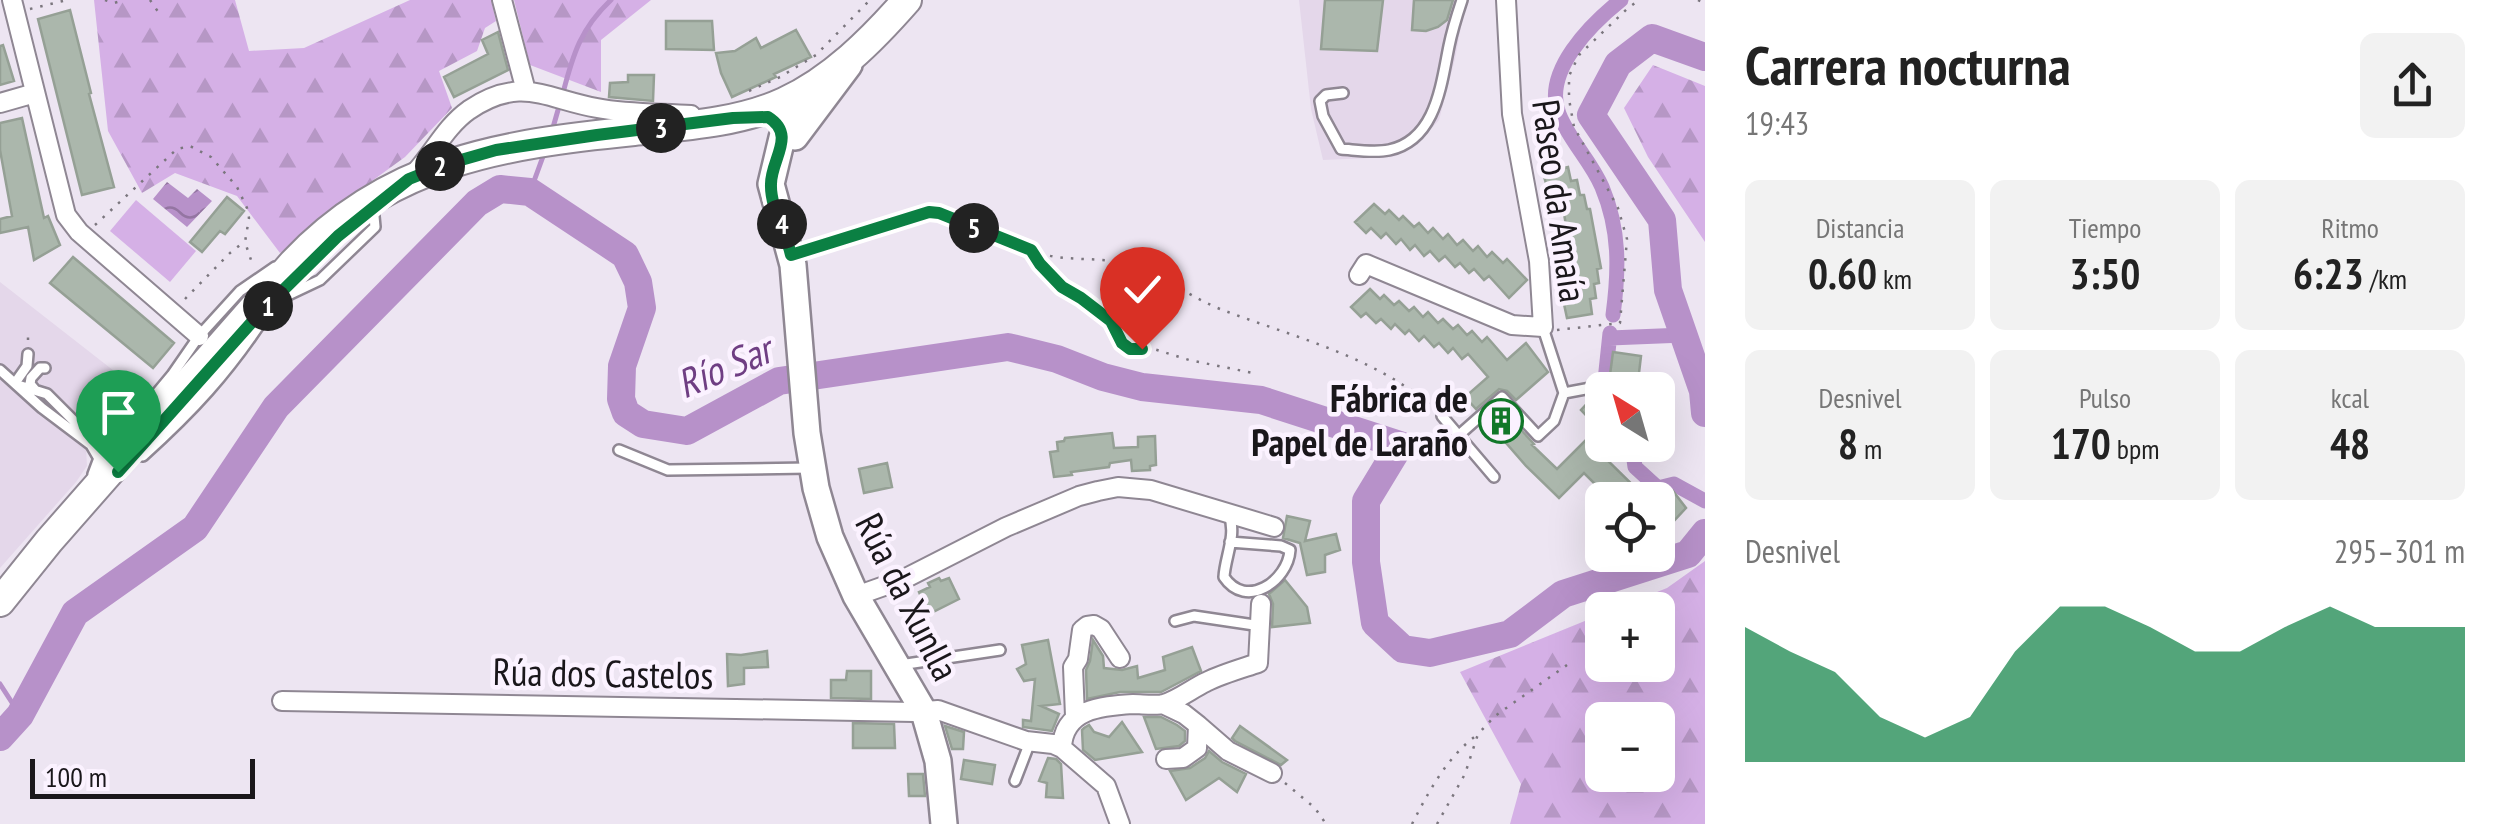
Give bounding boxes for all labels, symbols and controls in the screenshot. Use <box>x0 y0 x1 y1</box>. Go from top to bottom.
text: Carrera nocturna <box>1745 29 2071 100</box>
button: share <box>2360 33 2465 138</box>
street label: Paseo da Amaía <box>1522 96 1599 305</box>
text: 19:43 <box>1745 102 1809 144</box>
pin: 3 <box>636 103 686 153</box>
text: 3 <box>654 109 668 146</box>
pin: 2 <box>415 141 465 191</box>
text: 2 <box>433 147 447 184</box>
pin: 4 <box>757 199 807 249</box>
pin: 5 <box>949 203 999 253</box>
text: 4 <box>775 205 789 242</box>
text: 5 <box>967 209 981 246</box>
text: Distancia <box>1816 209 1904 246</box>
text: Tiempo <box>2069 209 2141 246</box>
text: Ritmo <box>2321 209 2379 246</box>
text: 0.60 <box>1808 246 1877 301</box>
text: 3:50 <box>2070 246 2140 301</box>
text: 6:23 <box>2293 246 2364 301</box>
pin <box>1100 247 1185 350</box>
text: km <box>1877 260 1912 297</box>
text: /km <box>2364 260 2407 297</box>
icon: check <box>1115 262 1170 317</box>
pin: 1 <box>243 281 293 331</box>
text: 1 <box>261 287 275 324</box>
water label: Río Sar <box>668 321 783 409</box>
pin <box>76 370 161 473</box>
north arrow <box>1585 372 1675 462</box>
map controls <box>1585 372 1675 792</box>
place label: Fábrica de Papel de Laraño <box>1251 373 1468 466</box>
text: Desnivel <box>1818 379 1902 416</box>
text: Pulso <box>2079 379 2131 416</box>
text: kcal <box>2331 379 2369 416</box>
icon: arrive <box>91 385 146 440</box>
building icon: Fábrica de Papel de Laraño <box>1478 398 1524 444</box>
text: 8 <box>1838 416 1858 471</box>
text: 170 <box>2051 416 2111 471</box>
text: 48 <box>2330 416 2370 471</box>
text: m <box>1858 430 1882 467</box>
text: bpm <box>2111 430 2159 467</box>
button: locate <box>1585 482 1675 572</box>
street label: Rúa da Xunlla <box>845 505 971 688</box>
text: Desnivel <box>1745 530 1840 572</box>
text: 295–301 m <box>2334 530 2465 572</box>
button: + <box>1585 592 1675 682</box>
street label: Rúa dos Castelos <box>492 646 714 699</box>
button: − <box>1585 702 1675 792</box>
scale bar <box>30 754 255 798</box>
text: 100 m <box>45 758 107 795</box>

